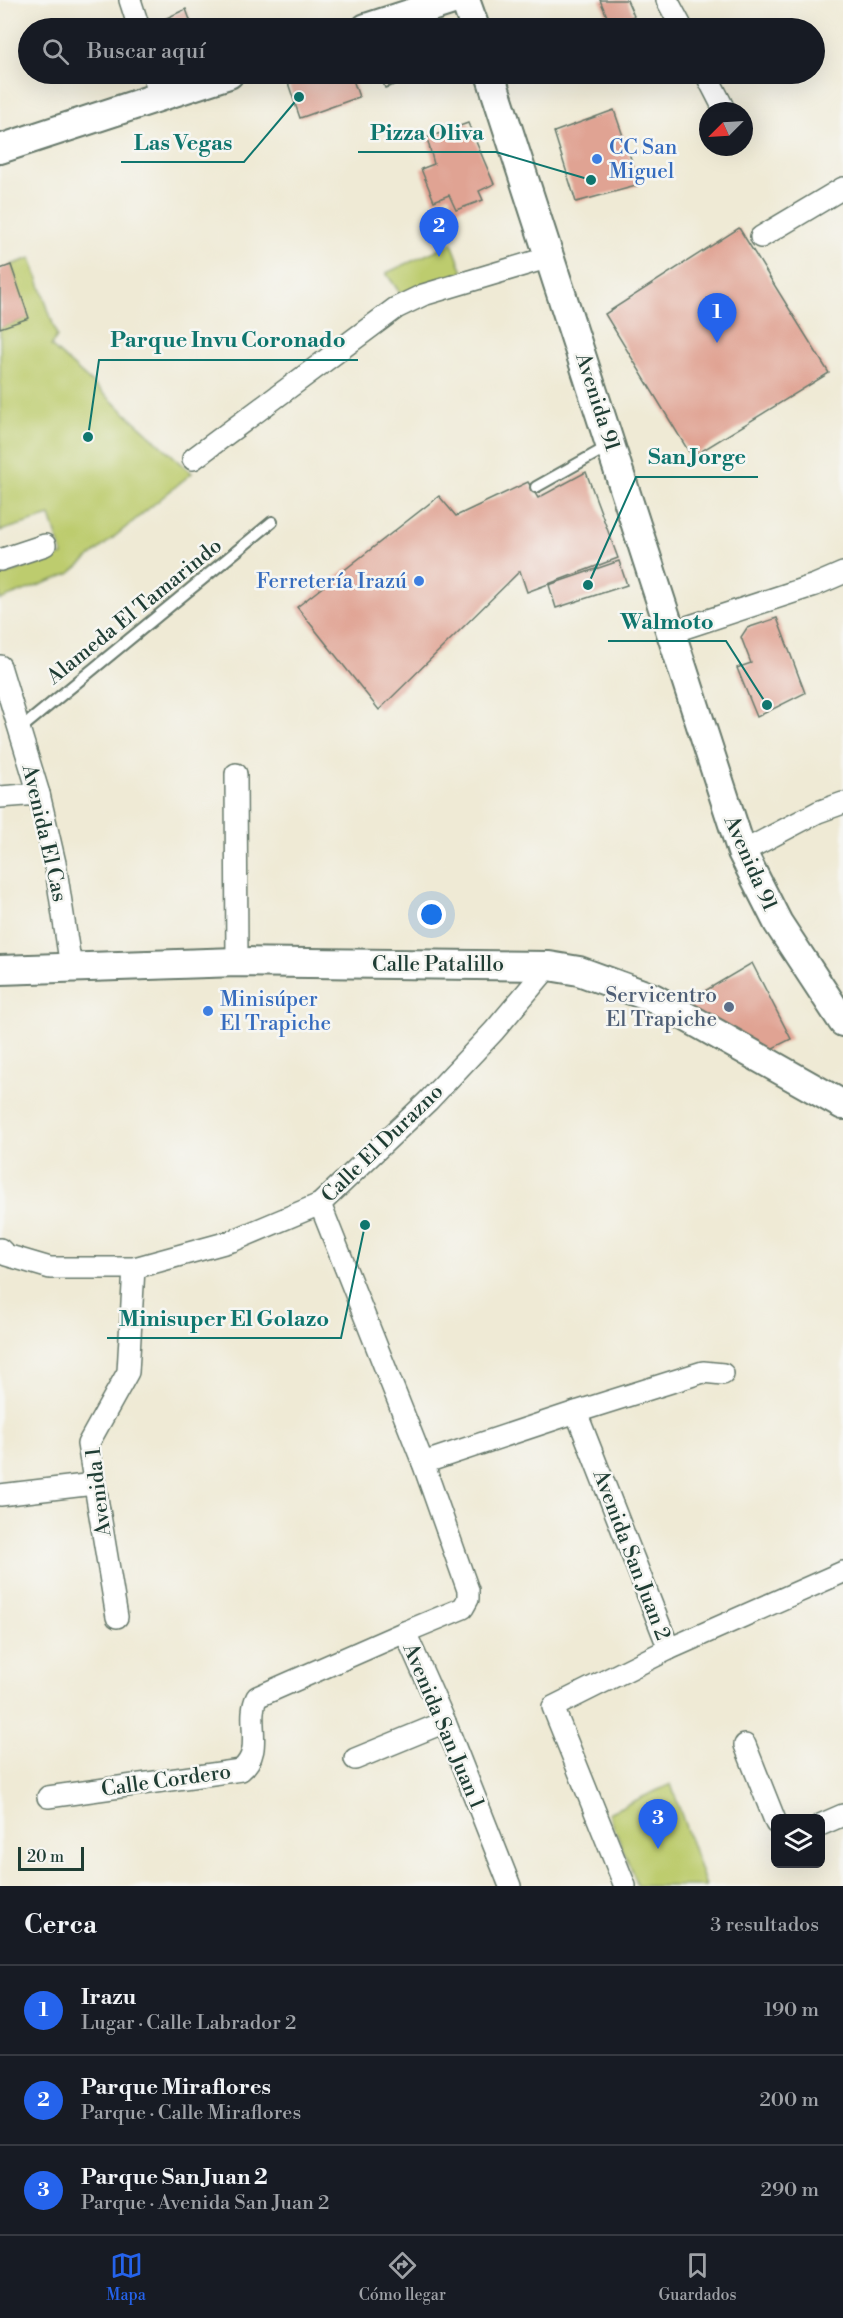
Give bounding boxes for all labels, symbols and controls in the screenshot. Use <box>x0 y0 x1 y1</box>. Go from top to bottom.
search box <box>18 18 825 84</box>
icon: search <box>39 35 72 68</box>
text: Buscar aquí <box>87 38 205 65</box>
north arrow <box>699 102 753 156</box>
callout: Pizza Oliva <box>358 112 496 152</box>
text: Pizza Oliva <box>370 120 485 147</box>
callout: Las Vegas <box>121 122 244 162</box>
text: Las Vegas <box>134 130 232 157</box>
place label: CC San Miguel <box>609 135 678 185</box>
marker: CC San Miguel <box>590 152 604 166</box>
pin: 2 <box>420 208 458 257</box>
pin: 1 <box>698 294 736 343</box>
callout: Parque Invu Coronado <box>99 320 358 360</box>
text: Parque Invu Coronado <box>110 327 346 354</box>
street label: Avenida 91 <box>569 349 625 455</box>
callout: San Jorge <box>636 437 758 477</box>
text: San Jorge <box>648 444 746 471</box>
street label: Alameda El Tamarindo <box>41 533 228 691</box>
place label: Ferretería Irazú <box>256 569 407 595</box>
marker: Ferretería Irazú <box>412 574 426 588</box>
callout: Walmoto <box>608 601 726 641</box>
text: Walmoto <box>619 609 714 636</box>
street label: Avenida El Cas <box>15 761 72 904</box>
street label: Avenida 91 <box>717 811 783 915</box>
your location <box>417 900 446 929</box>
street label: Calle Patalillo <box>372 952 504 978</box>
place label: Servicentro El Trapiche <box>605 983 717 1033</box>
place label: Minisúper El Trapiche <box>220 987 331 1037</box>
marker: Servicentro El Trapiche <box>722 1000 736 1014</box>
marker: Minisúper El Trapiche <box>201 1004 215 1018</box>
street label: Calle El Durazno <box>316 1079 449 1209</box>
callout: Minisuper El Golazo <box>107 1298 341 1338</box>
text: Minisuper El Golazo <box>119 1306 329 1333</box>
street label: Avenida 1 <box>81 1446 117 1539</box>
street label: Avenida San Juan 2 <box>586 1466 676 1644</box>
street label: Avenida San Juan 1 <box>396 1639 490 1813</box>
street label: Calle Cordero <box>100 1759 233 1803</box>
pin: 3 <box>638 1800 678 1849</box>
map controls <box>771 1814 825 1868</box>
button: layers <box>771 1814 825 1868</box>
scale bar <box>18 1844 84 1872</box>
text: 20 m <box>27 1847 64 1867</box>
text: Cerca <box>24 1909 97 1941</box>
text: 3 resultados <box>710 1913 819 1938</box>
text: Irazu <box>81 1984 136 2011</box>
text: 1 <box>39 1998 48 2023</box>
text: 190 m <box>764 1998 819 2023</box>
text: Lugar · Calle Labrador 2 <box>81 2011 296 2036</box>
text: Parque Miraflores <box>81 2074 271 2101</box>
text: 2 <box>37 2088 50 2113</box>
text: 200 m <box>759 2088 819 2113</box>
text: Parque · Calle Miraflores <box>81 2101 301 2126</box>
text: Parque San Juan 2 <box>81 2164 268 2191</box>
text: 3 <box>37 2178 50 2203</box>
text: 290 m <box>761 2178 819 2203</box>
text: Parque · Avenida San Juan 2 <box>81 2191 329 2216</box>
tab: Mapa <box>106 2249 146 2305</box>
tab: Cómo llegar <box>359 2249 446 2305</box>
tab: Guardados <box>659 2249 737 2305</box>

